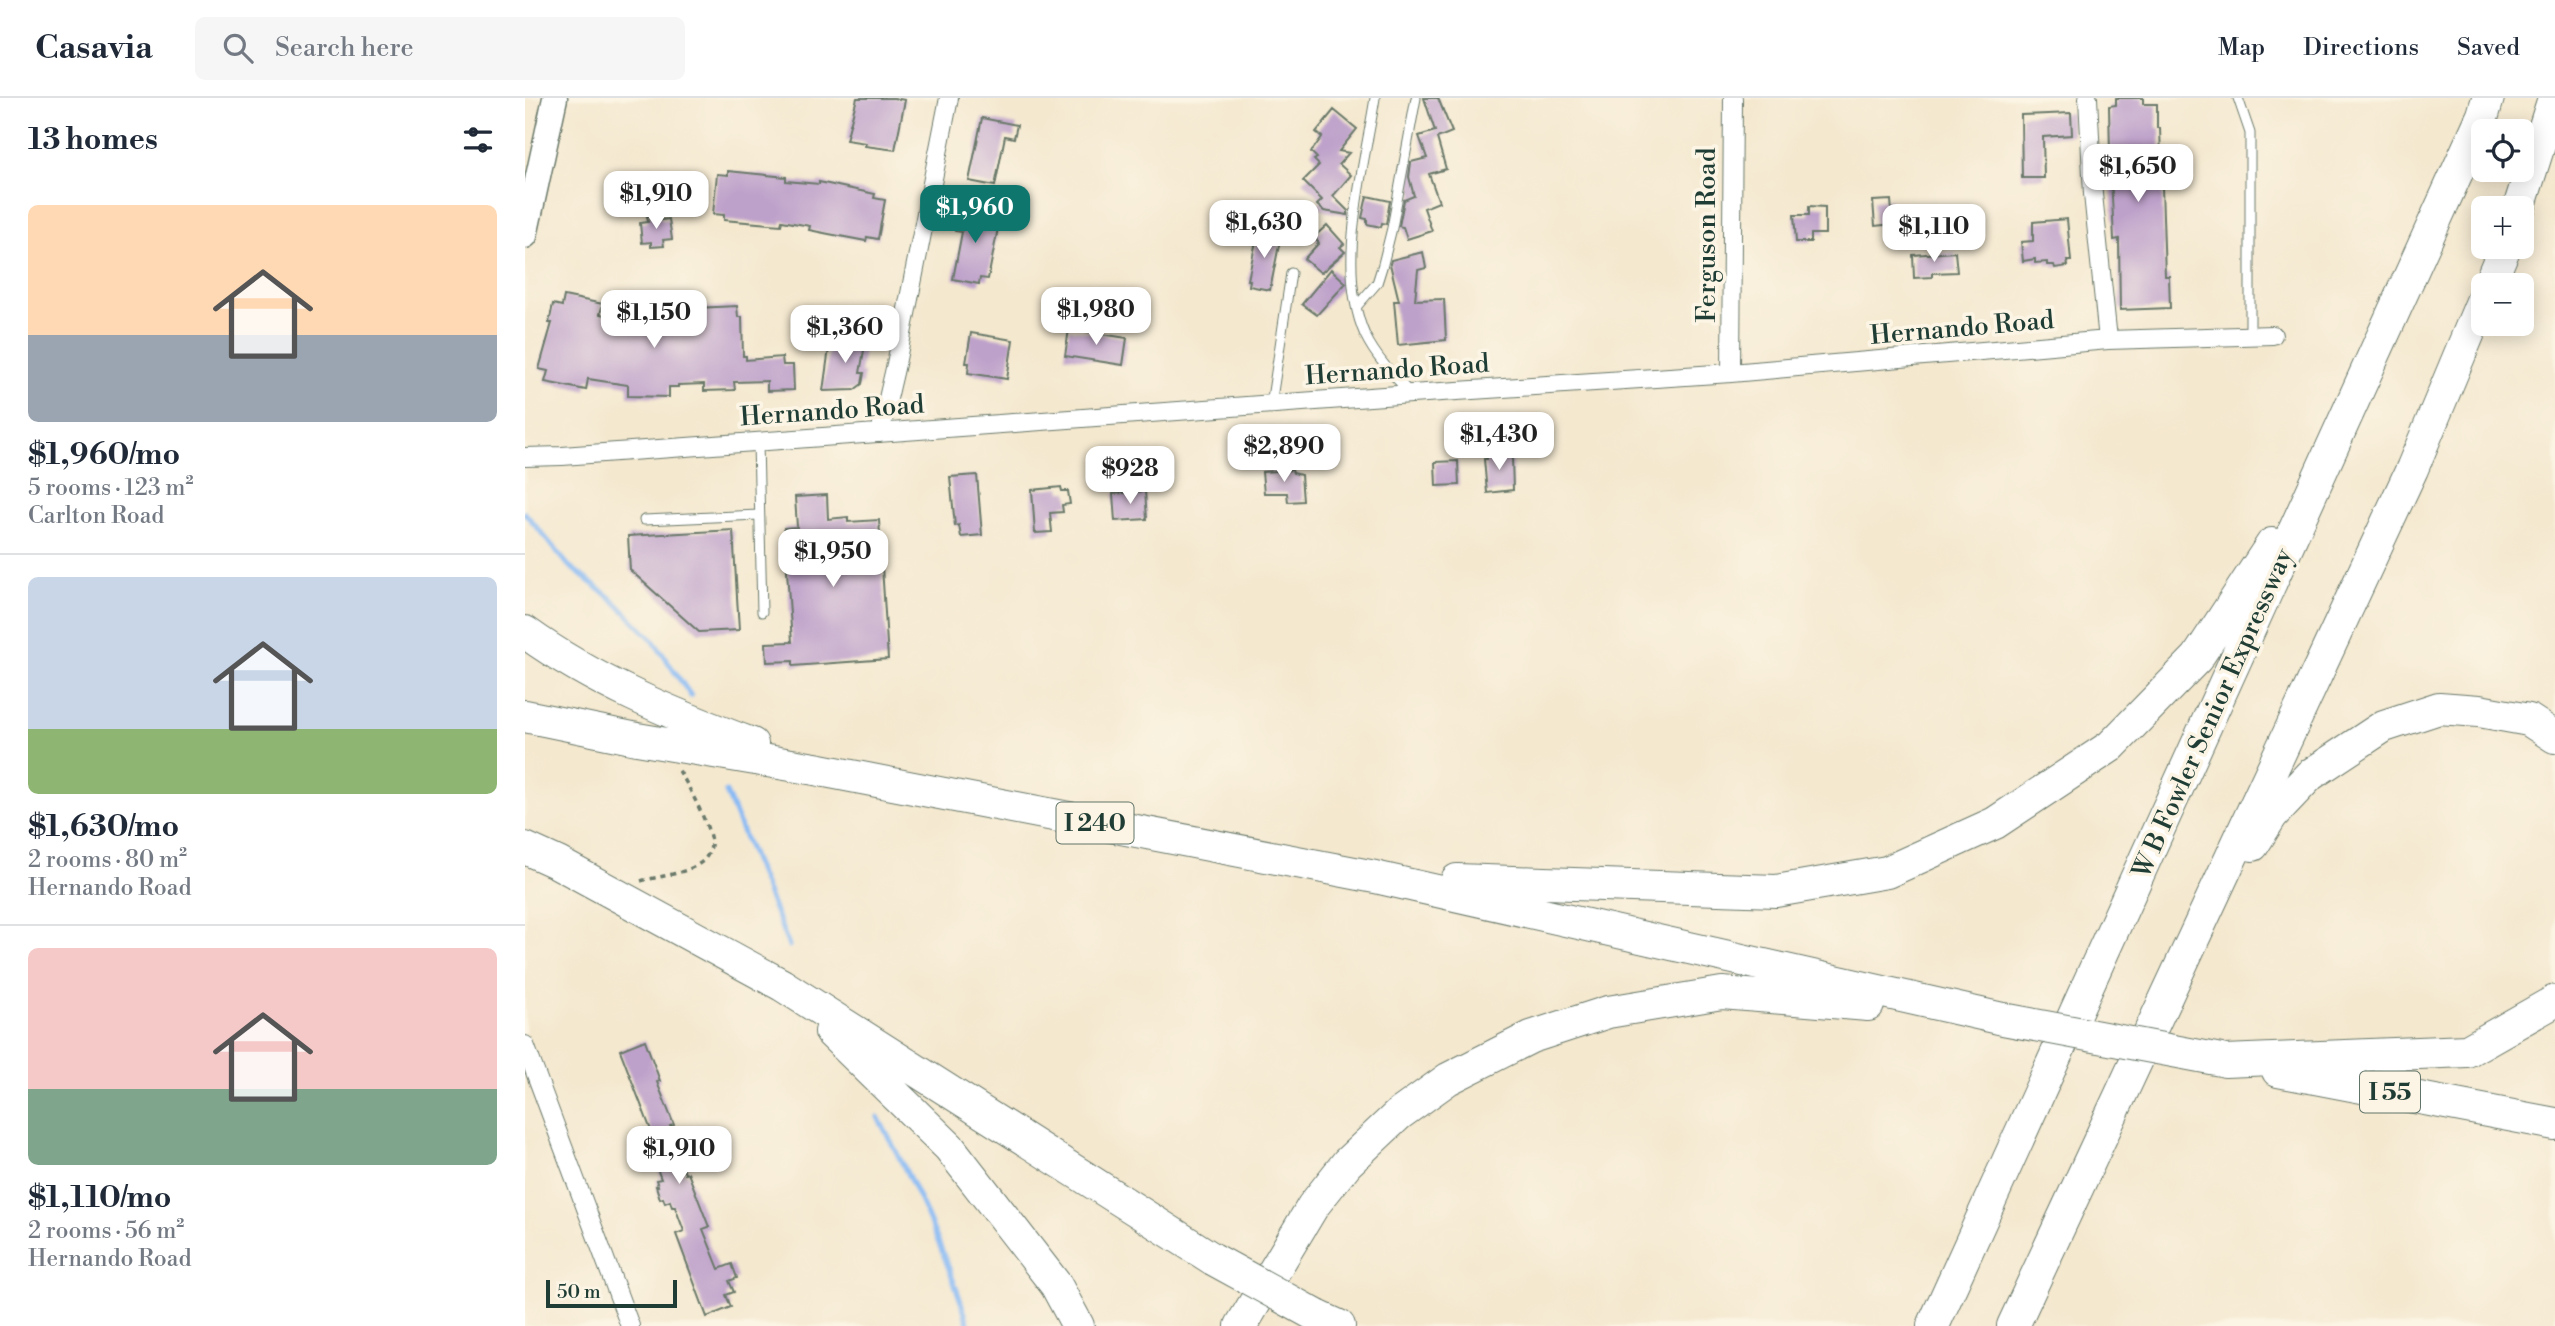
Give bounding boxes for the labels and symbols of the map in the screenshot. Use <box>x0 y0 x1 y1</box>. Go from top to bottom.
pin: $1,650 <box>2081 144 2195 204</box>
street label: Ferguson Road <box>1691 147 1723 322</box>
pin: $1,910 <box>599 172 713 231</box>
pin: $1,960 <box>918 186 1032 245</box>
pin: $1,630 <box>1207 200 1321 260</box>
pin: $1,110 <box>1877 204 1991 264</box>
pin: $1,980 <box>1039 288 1153 347</box>
pin: $1,150 <box>597 290 711 350</box>
street label: Hernando Road <box>1869 304 2056 352</box>
pin: $1,360 <box>788 306 902 365</box>
street label: Hernando Road <box>1304 348 1491 392</box>
street label: Hernando Road <box>739 389 926 433</box>
pin: $1,430 <box>1442 412 1556 472</box>
pin: $2,890 <box>1227 424 1341 484</box>
pin: $928 <box>1089 446 1171 506</box>
pin: $1,950 <box>776 530 890 589</box>
street label: W B Fowler Senior Expressway <box>2125 543 2300 884</box>
road number: I 240 <box>1057 802 1133 844</box>
road number: I 55 <box>2360 1072 2420 1112</box>
pin: $1,910 <box>622 1126 736 1186</box>
scale bar <box>546 1277 677 1309</box>

